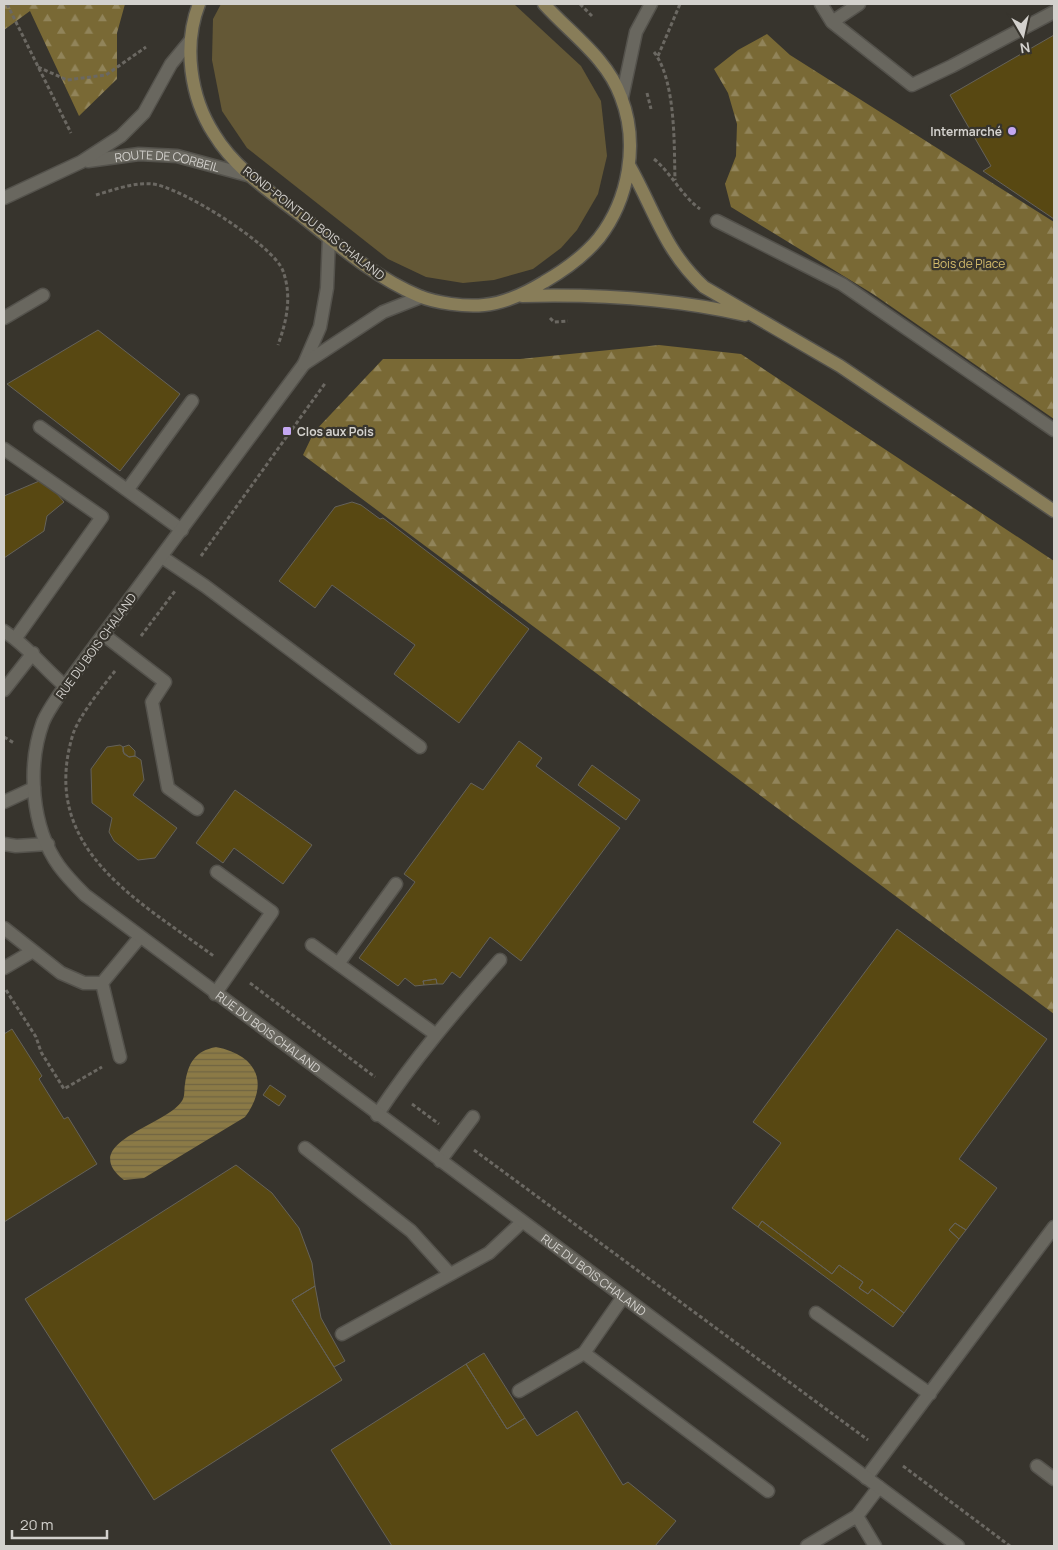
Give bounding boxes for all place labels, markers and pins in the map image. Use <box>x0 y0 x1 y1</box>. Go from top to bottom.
place label: Intermarché <box>930 123 1002 140</box>
marker: Intermarché <box>1006 125 1018 137</box>
place label: Clos aux Pois <box>297 423 374 440</box>
marker: Clos aux Pois <box>281 425 293 437</box>

